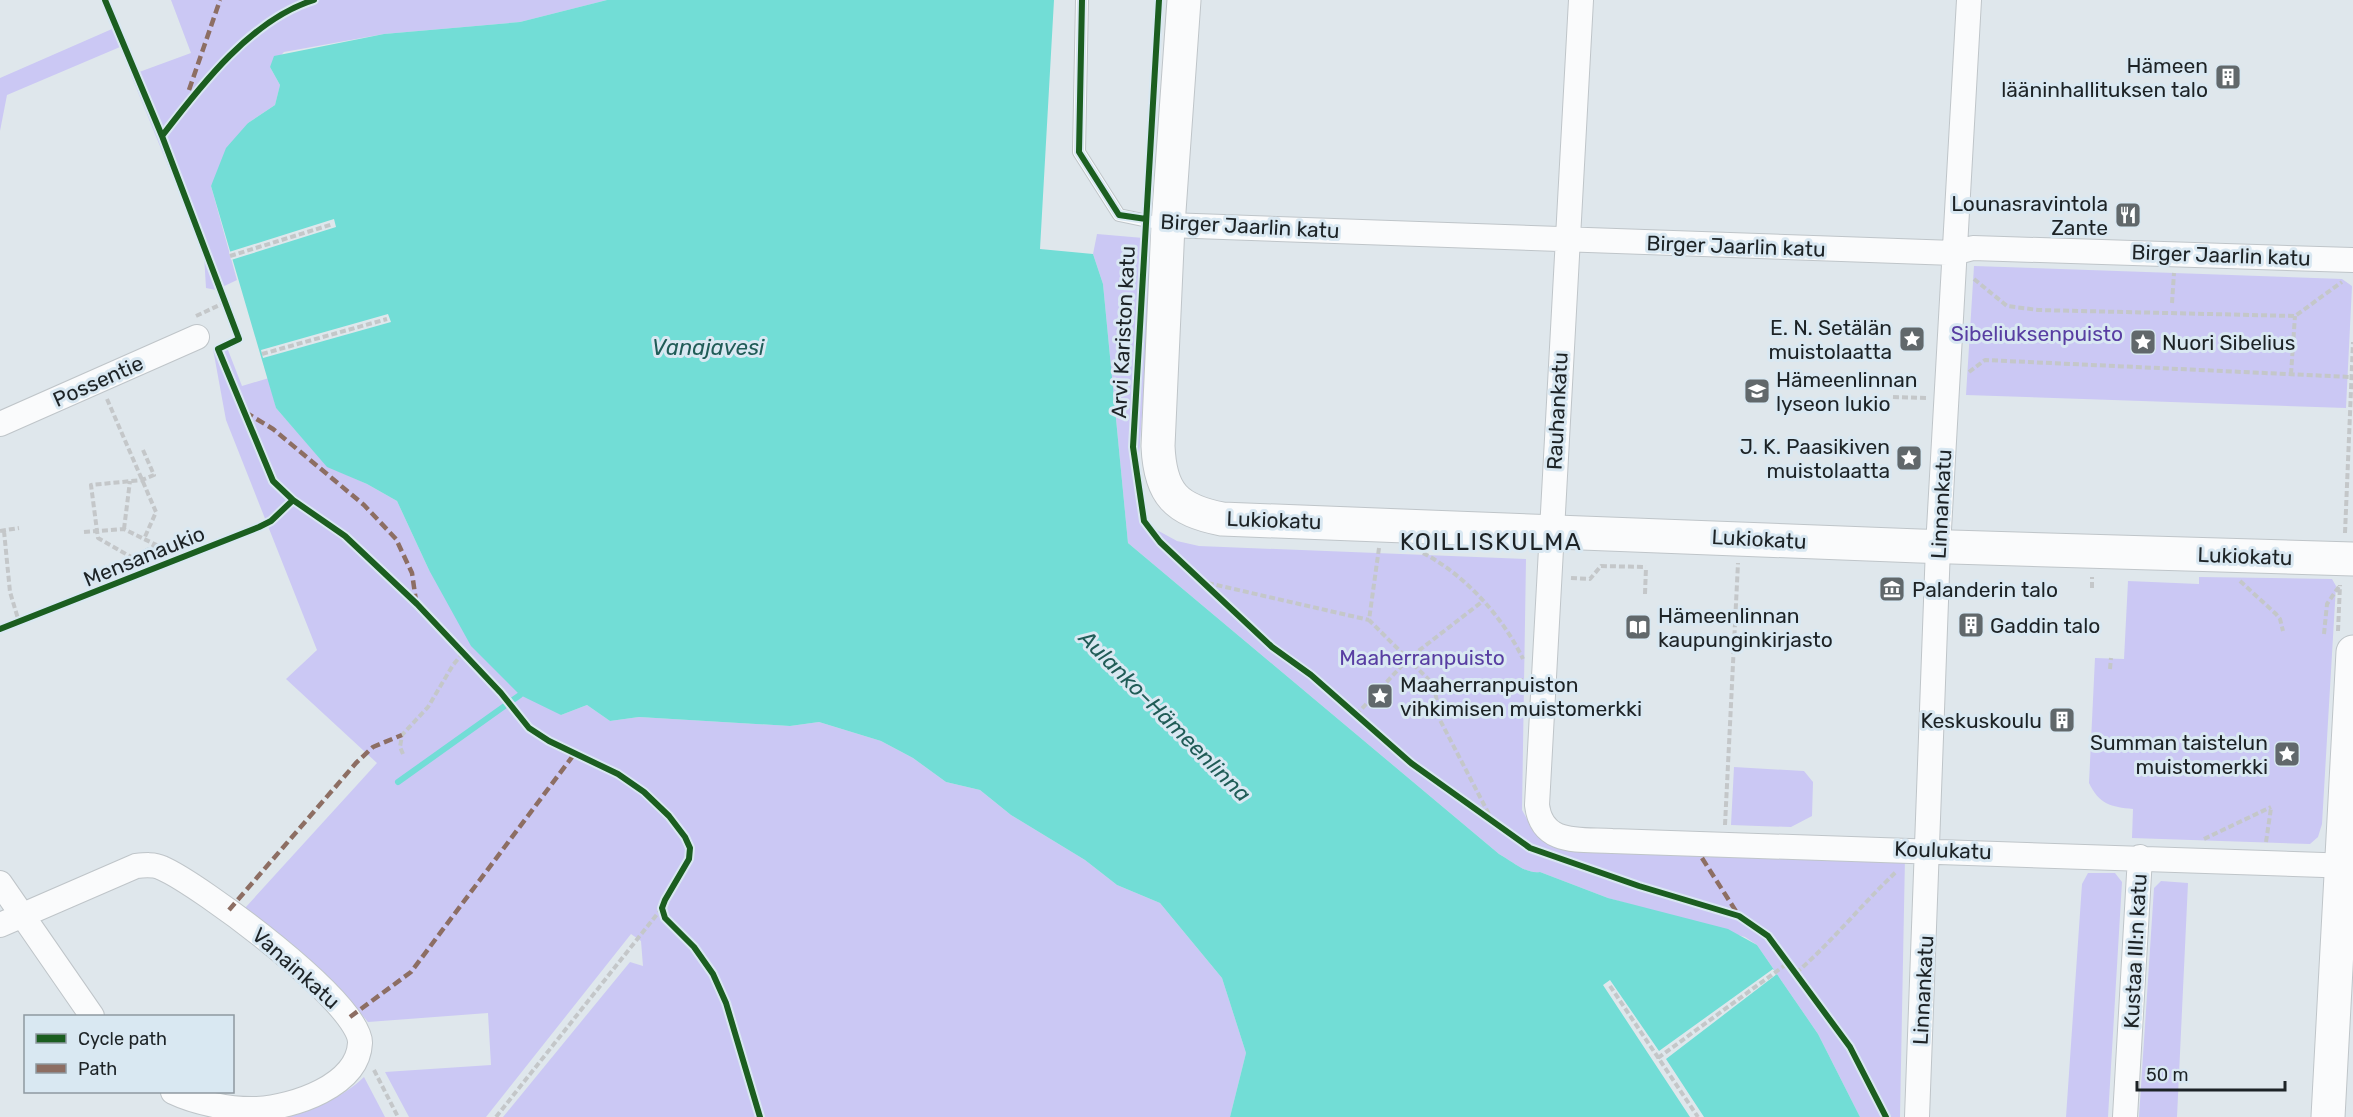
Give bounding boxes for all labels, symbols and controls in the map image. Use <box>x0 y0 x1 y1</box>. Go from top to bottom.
place label: Hämeen lääninhallituksen talo <box>2001 53 2208 102</box>
building icon: Hämeen lääninhallituksen talo <box>2213 62 2243 92</box>
place label: Lounasravintola Zante <box>1951 191 2108 240</box>
restaurant icon: Lounasravintola Zante <box>2113 200 2143 230</box>
street label: Birger Jaarlin katu <box>1160 209 1340 243</box>
street label: Birger Jaarlin katu <box>1646 230 1826 262</box>
street label: Birger Jaarlin katu <box>2131 239 2311 271</box>
street label: Arvi Kariston katu <box>1106 245 1140 419</box>
place label: E. N. Setälän muistolaatta <box>1768 315 1892 364</box>
park label: Sibeliuksenpuisto <box>1951 321 2123 346</box>
place icon: E. N. Setälän muistolaatta <box>1897 324 1927 354</box>
place icon: Nuori Sibelius <box>2128 327 2158 357</box>
place label: Nuori Sibelius <box>2162 330 2295 355</box>
water label: Vanajavesi <box>652 334 765 361</box>
street label: Possentie <box>49 350 147 412</box>
street label: Rauhankatu <box>1541 351 1573 471</box>
place label: Hämeenlinnan lyseon lukio <box>1776 367 1917 416</box>
school or university icon: Hämeenlinnan lyseon lukio <box>1742 376 1772 406</box>
place label: J. K. Paasikiven muistolaatta <box>1740 434 1890 483</box>
place icon: J. K. Paasikiven muistolaatta <box>1894 443 1924 473</box>
street label: Linnankatu <box>1926 449 1956 559</box>
street label: Lukiokatu <box>1226 506 1322 534</box>
street label: Mensanaukio <box>80 520 208 592</box>
street label: Lukiokatu <box>1711 524 1807 554</box>
district label: KOILLISKULMA <box>1400 528 1582 556</box>
street label: Lukiokatu <box>2197 542 2293 570</box>
museum icon: Palanderin talo <box>1877 574 1907 604</box>
place label: Palanderin talo <box>1912 577 2058 602</box>
place label: Hämeenlinnan kaupunginkirjasto <box>1658 603 1833 652</box>
building icon: Gaddin talo <box>1956 610 1986 640</box>
library icon: Hämeenlinnan kaupunginkirjasto <box>1623 612 1653 642</box>
place label: Gaddin talo <box>1990 613 2100 638</box>
water label: Aulanko–Hämeenlinna <box>1073 624 1257 808</box>
park label: Maaherranpuisto <box>1339 645 1505 670</box>
place label: Maaherranpuiston vihkimisen muistomerkki <box>1400 672 1642 721</box>
place icon: Maaherranpuiston vihkimisen muistomerkki <box>1365 681 1395 711</box>
building icon: Keskuskoulu <box>2047 705 2077 735</box>
place label: Keskuskoulu <box>1921 708 2042 733</box>
place label: Summan taistelun muistomerkki <box>2090 730 2268 779</box>
place icon: Summan taistelun muistomerkki <box>2272 739 2302 769</box>
street label: Koulukatu <box>1894 836 1992 864</box>
street label: Kustaa III:n katu <box>2118 873 2152 1029</box>
street label: Vanainkatu <box>247 922 345 1014</box>
street label: Linnankatu <box>1908 935 1938 1045</box>
legend <box>24 1015 234 1093</box>
text: Cycle path <box>78 1028 167 1050</box>
scale bar <box>2137 1054 2286 1092</box>
text: Path <box>78 1058 117 1080</box>
text: 50 m <box>2146 1064 2189 1086</box>

